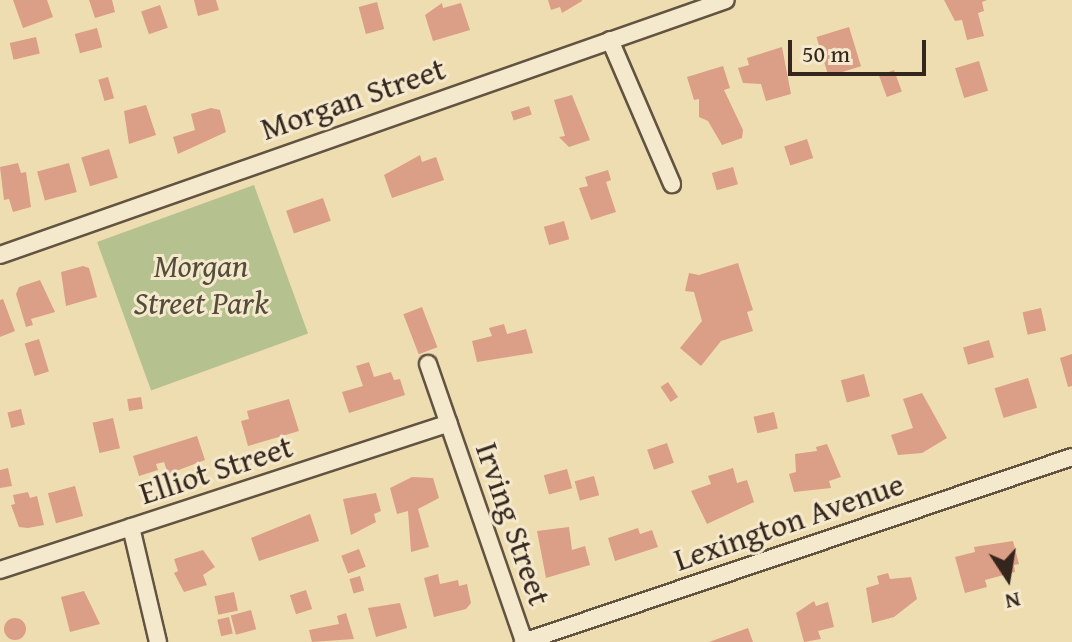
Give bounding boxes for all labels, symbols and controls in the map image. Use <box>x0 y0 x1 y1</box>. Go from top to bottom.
scale bar <box>792 24 930 74</box>
text: 50 m <box>802 36 850 71</box>
street label: Morgan Street <box>256 49 450 149</box>
park label: Morgan Street Park <box>134 248 268 323</box>
street label: Elliot Street <box>135 427 297 513</box>
street label: Irving Street <box>467 437 559 611</box>
street label: Lexington Avenue <box>669 465 909 579</box>
north arrow <box>968 538 1048 618</box>
text: N <box>1002 584 1024 619</box>

